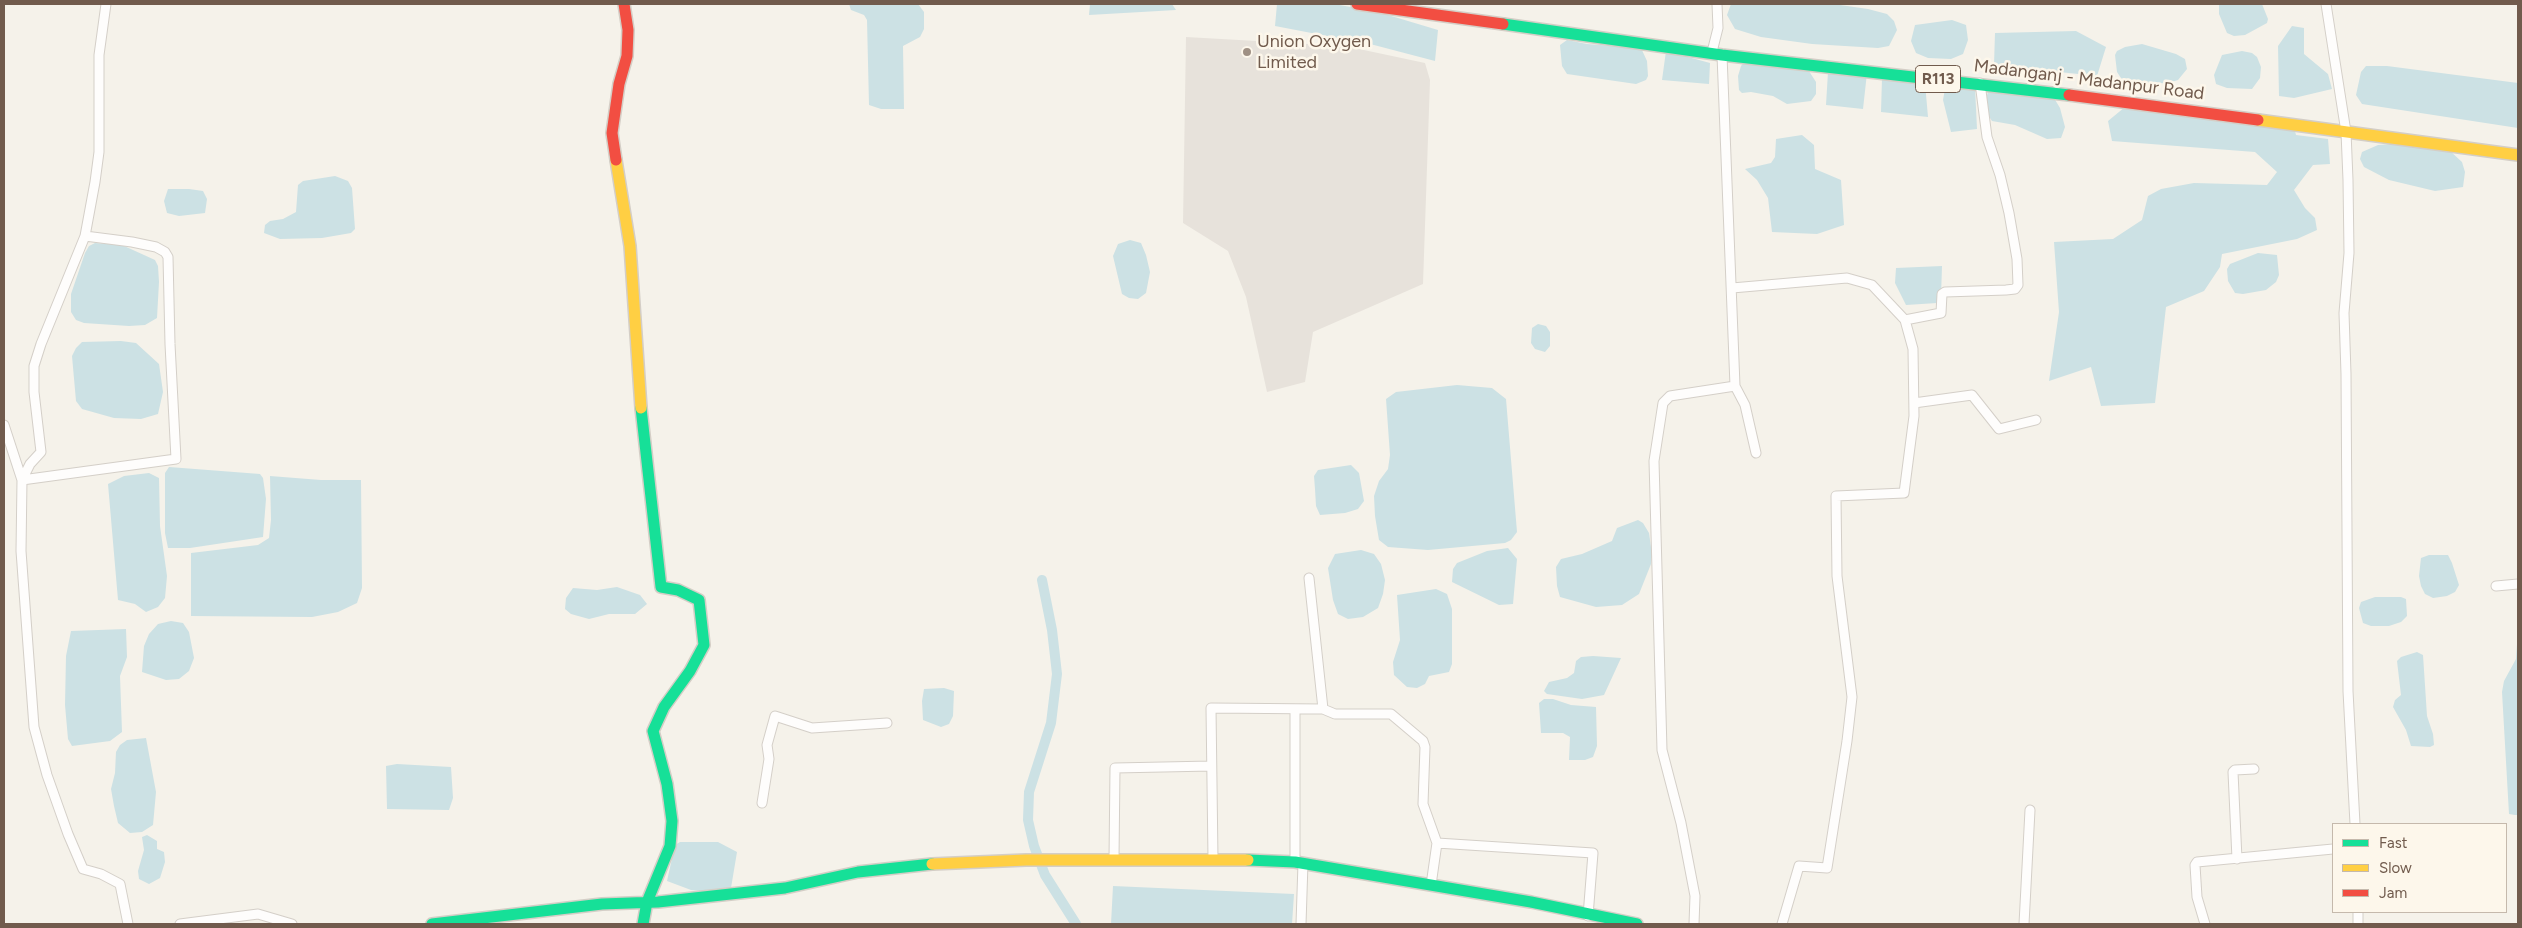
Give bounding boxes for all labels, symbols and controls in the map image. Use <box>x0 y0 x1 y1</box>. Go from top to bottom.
place label: Union Oxygen Limited <box>1257 31 1371 74</box>
marker: Union Oxygen Limited <box>1241 46 1253 58</box>
street label: Madanganj - Madanpur Road <box>1973 55 2205 105</box>
road number: R113 <box>1916 66 1960 92</box>
legend <box>2332 823 2507 913</box>
text: Fast <box>2379 834 2407 852</box>
text: Slow <box>2379 859 2412 877</box>
text: Jam <box>2379 884 2407 902</box>

